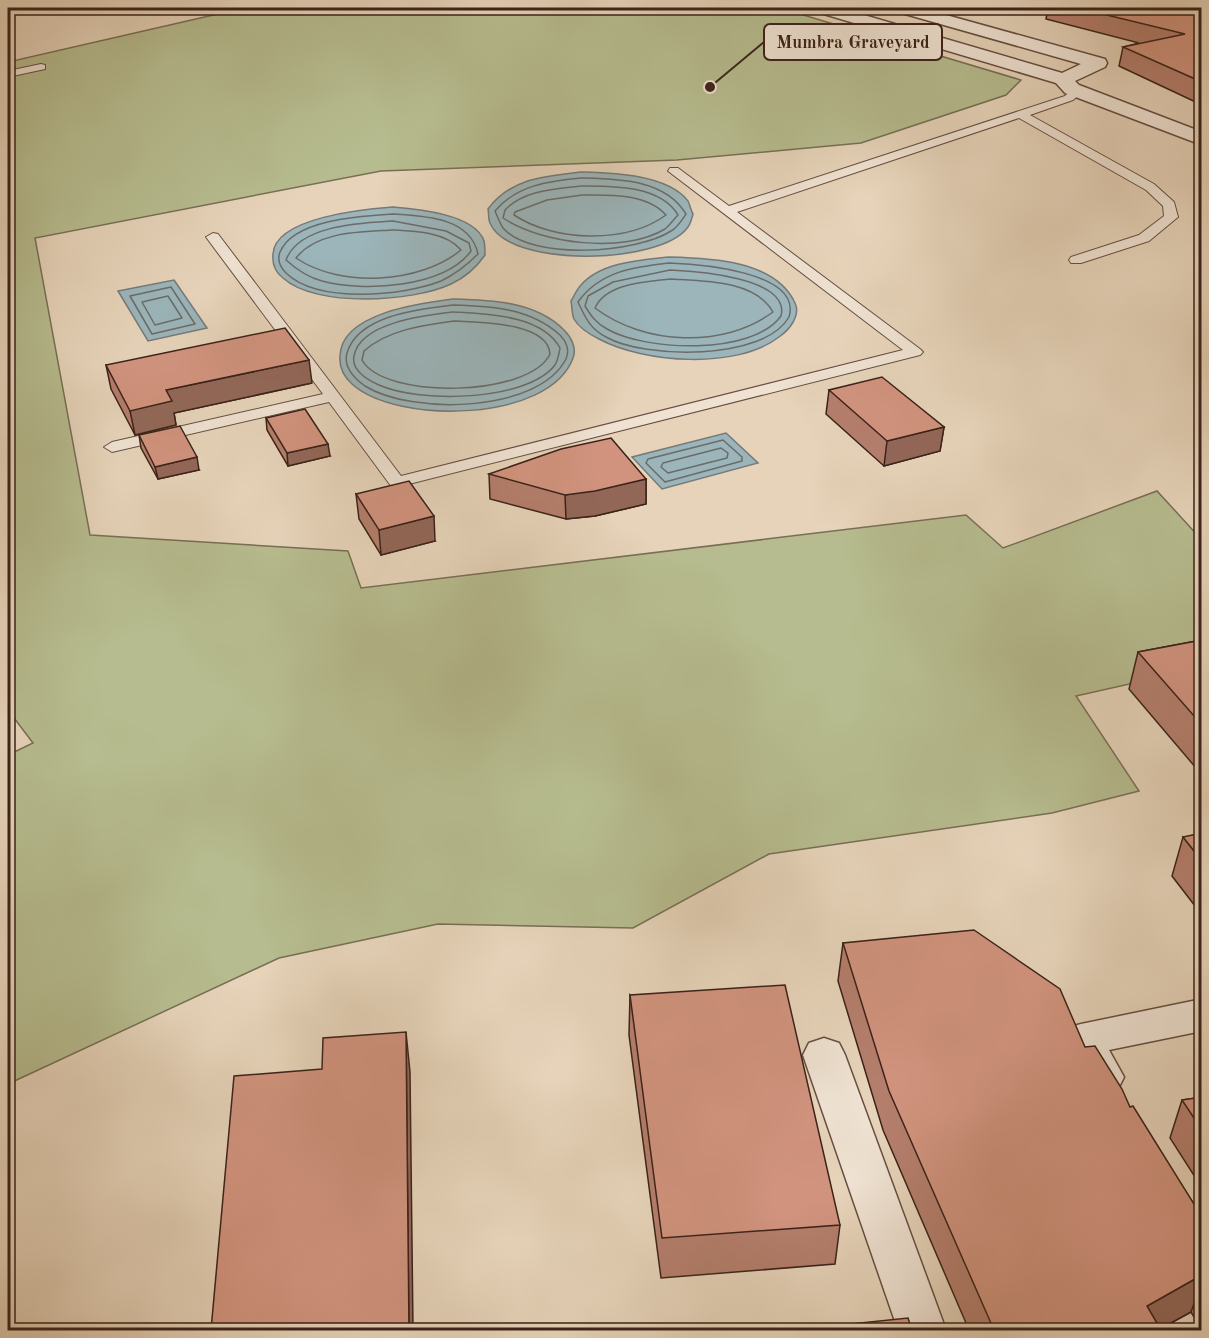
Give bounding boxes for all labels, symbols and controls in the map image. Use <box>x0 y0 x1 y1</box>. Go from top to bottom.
callout: Mumbra Graveyard <box>764 24 942 60</box>
text: Mumbra Graveyard <box>776 34 930 52</box>

